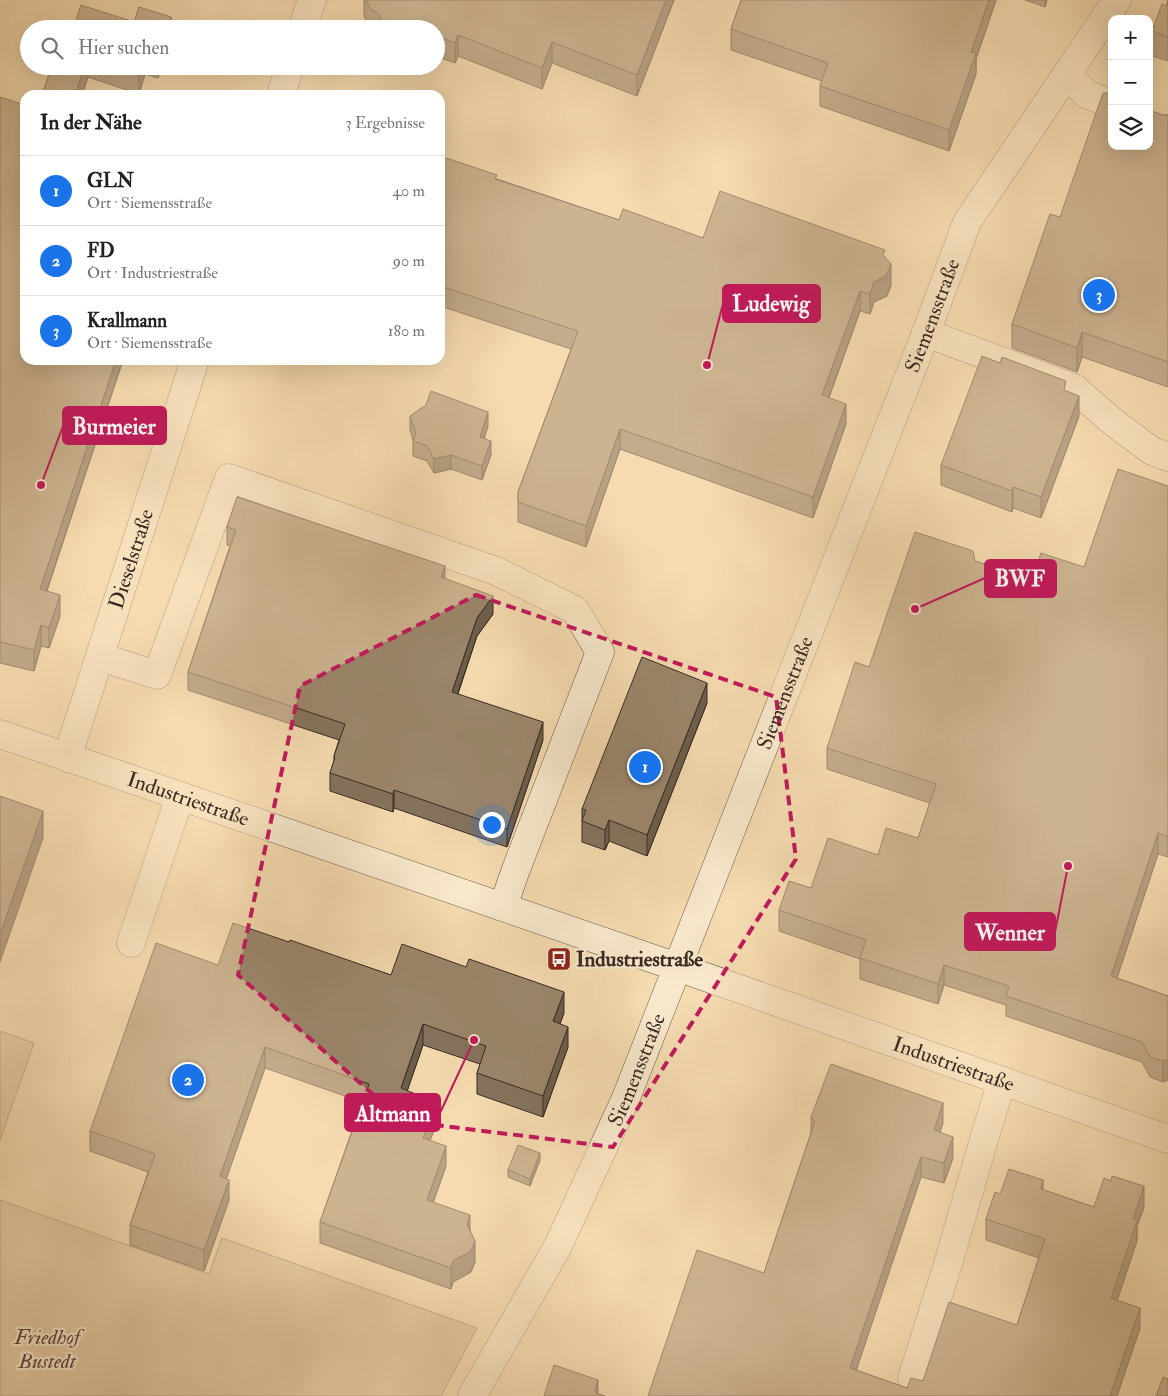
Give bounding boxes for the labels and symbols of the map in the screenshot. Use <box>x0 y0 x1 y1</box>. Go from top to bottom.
street label: Siemensstraße <box>899 255 966 377</box>
pin: 3 <box>1083 276 1115 314</box>
callout: Ludewig <box>723 285 820 322</box>
text: Ludewig <box>732 290 811 319</box>
callout: Burmeier <box>63 407 166 444</box>
text: Burmeier <box>72 413 156 441</box>
street label: Dieselstraße <box>103 506 160 613</box>
callout: BWF <box>985 560 1056 597</box>
text: BWF <box>995 565 1045 593</box>
street label: Siemensstraße <box>751 632 820 754</box>
pin: 1 <box>629 748 661 786</box>
street label: Industriestraße <box>123 766 253 833</box>
your location <box>479 812 505 838</box>
callout: Wenner <box>965 913 1055 950</box>
text: Wenner <box>974 919 1046 947</box>
bus stop icon: Industriestraße <box>546 946 572 972</box>
place label: Industriestraße <box>576 946 703 973</box>
street label: Siemensstraße <box>602 1009 672 1131</box>
street label: Industriestraße <box>889 1031 1018 1098</box>
pin: 2 <box>172 1061 204 1099</box>
callout: Altmann <box>345 1094 440 1131</box>
text: Altmann <box>354 1100 431 1128</box>
park label: Friedhof Bustedt <box>13 1324 85 1375</box>

